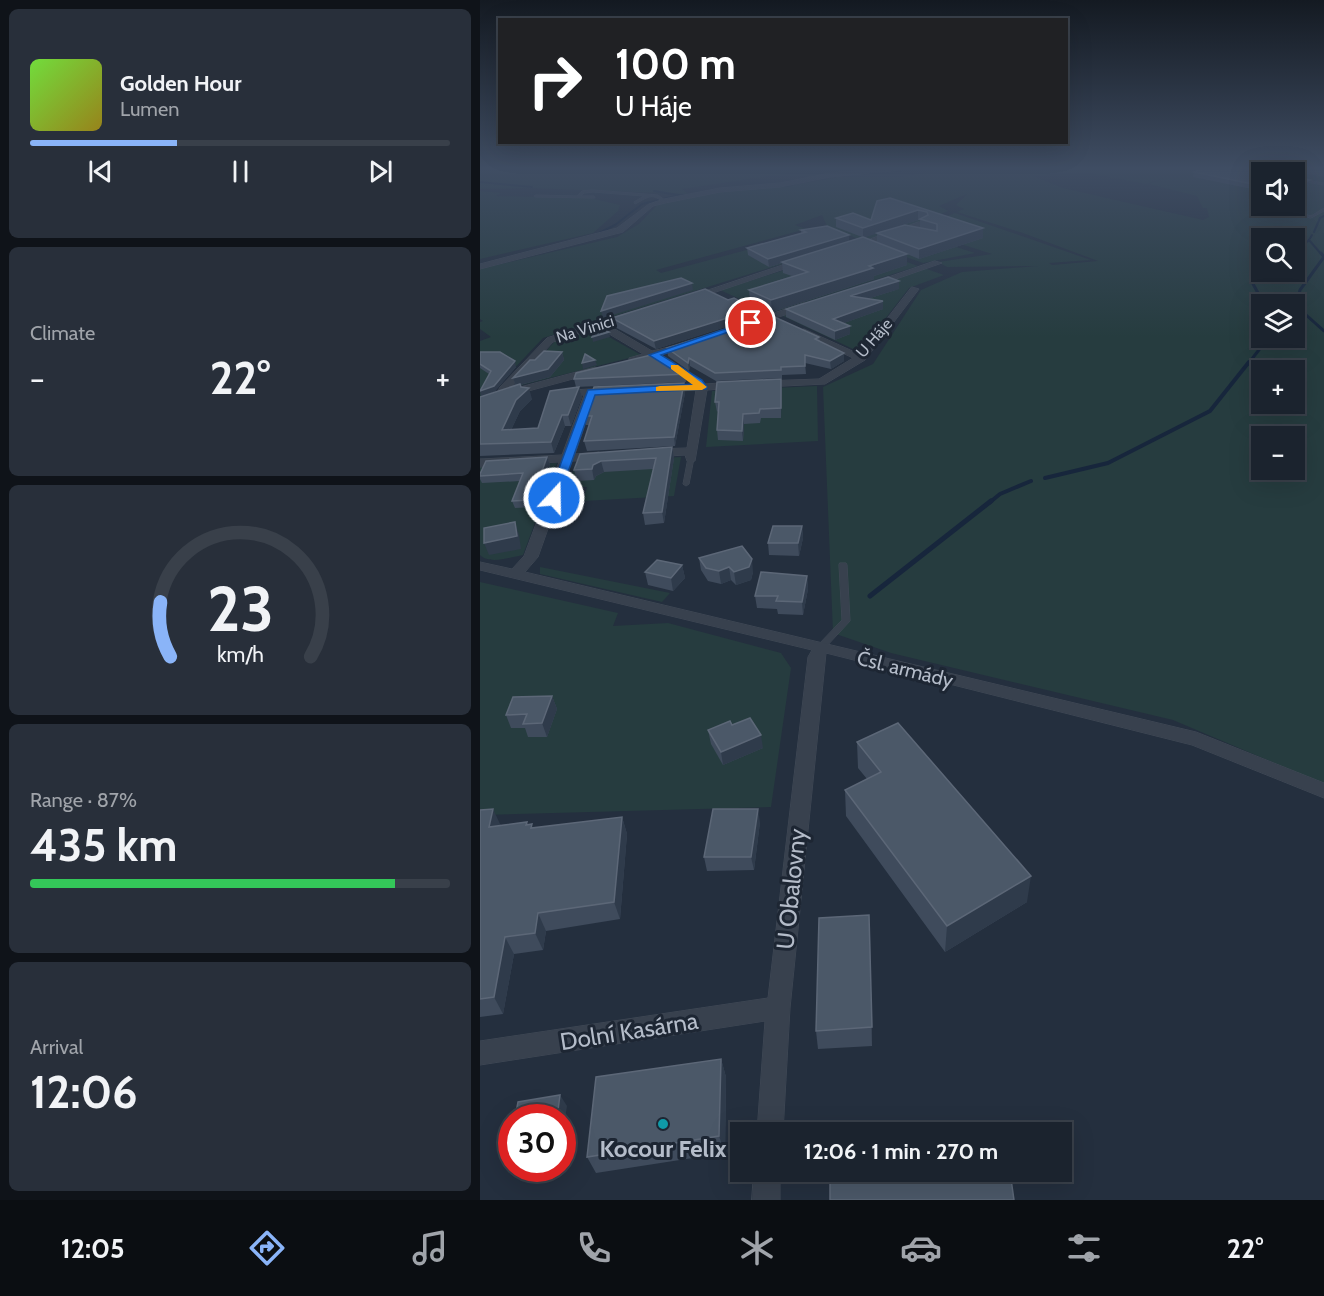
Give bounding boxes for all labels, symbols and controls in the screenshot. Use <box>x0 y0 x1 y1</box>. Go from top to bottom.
text: 100 m <box>615 38 736 90</box>
icon: right <box>516 42 594 120</box>
text: Golden Hour <box>120 70 241 97</box>
text: U Háje <box>615 90 692 123</box>
text: Lumen <box>120 97 179 121</box>
icon: previous <box>84 155 117 188</box>
icon: pause <box>224 155 257 188</box>
icon: next <box>364 155 397 188</box>
map controls <box>1251 162 1305 480</box>
button: sound <box>1251 162 1305 216</box>
button: search <box>1251 228 1305 282</box>
button: layers <box>1251 294 1305 348</box>
pin <box>725 297 776 348</box>
icon: arrive <box>734 306 767 339</box>
street label: Na Vinici <box>554 311 616 347</box>
street label: U Háje <box>852 315 896 361</box>
text: Climate <box>30 321 95 345</box>
text: 22° <box>210 351 270 405</box>
text: − <box>30 358 45 398</box>
text: + <box>435 358 450 398</box>
button: + <box>1251 360 1305 414</box>
button: − <box>1251 426 1305 480</box>
position arrow <box>522 466 586 530</box>
text: 23 <box>207 571 273 647</box>
text: km/h <box>217 641 263 667</box>
street label: Čsl. armády <box>854 645 956 693</box>
text: Range · 87% <box>30 788 137 812</box>
text: 435 km <box>30 818 177 872</box>
street label: U Obalovny <box>770 827 812 951</box>
street label: Dolní Kasárna <box>558 1006 700 1056</box>
text: Arrival <box>30 1035 83 1059</box>
text: 12:06 <box>30 1065 137 1119</box>
speed limit sign: 30 <box>498 1104 576 1182</box>
marker: Kocour Felix <box>656 1117 670 1131</box>
place label: Kocour Felix <box>600 1134 727 1163</box>
text: 12:06 · 1 min · 270 m <box>804 1138 998 1165</box>
icon: directions <box>246 1227 288 1269</box>
icon: music <box>409 1227 451 1269</box>
icon: phone <box>573 1227 615 1269</box>
icon: climate <box>736 1227 778 1269</box>
icon: car <box>900 1227 942 1269</box>
icon: filters <box>1063 1227 1105 1269</box>
text: 12:05 <box>61 1232 125 1265</box>
text: 22° <box>1227 1232 1263 1265</box>

